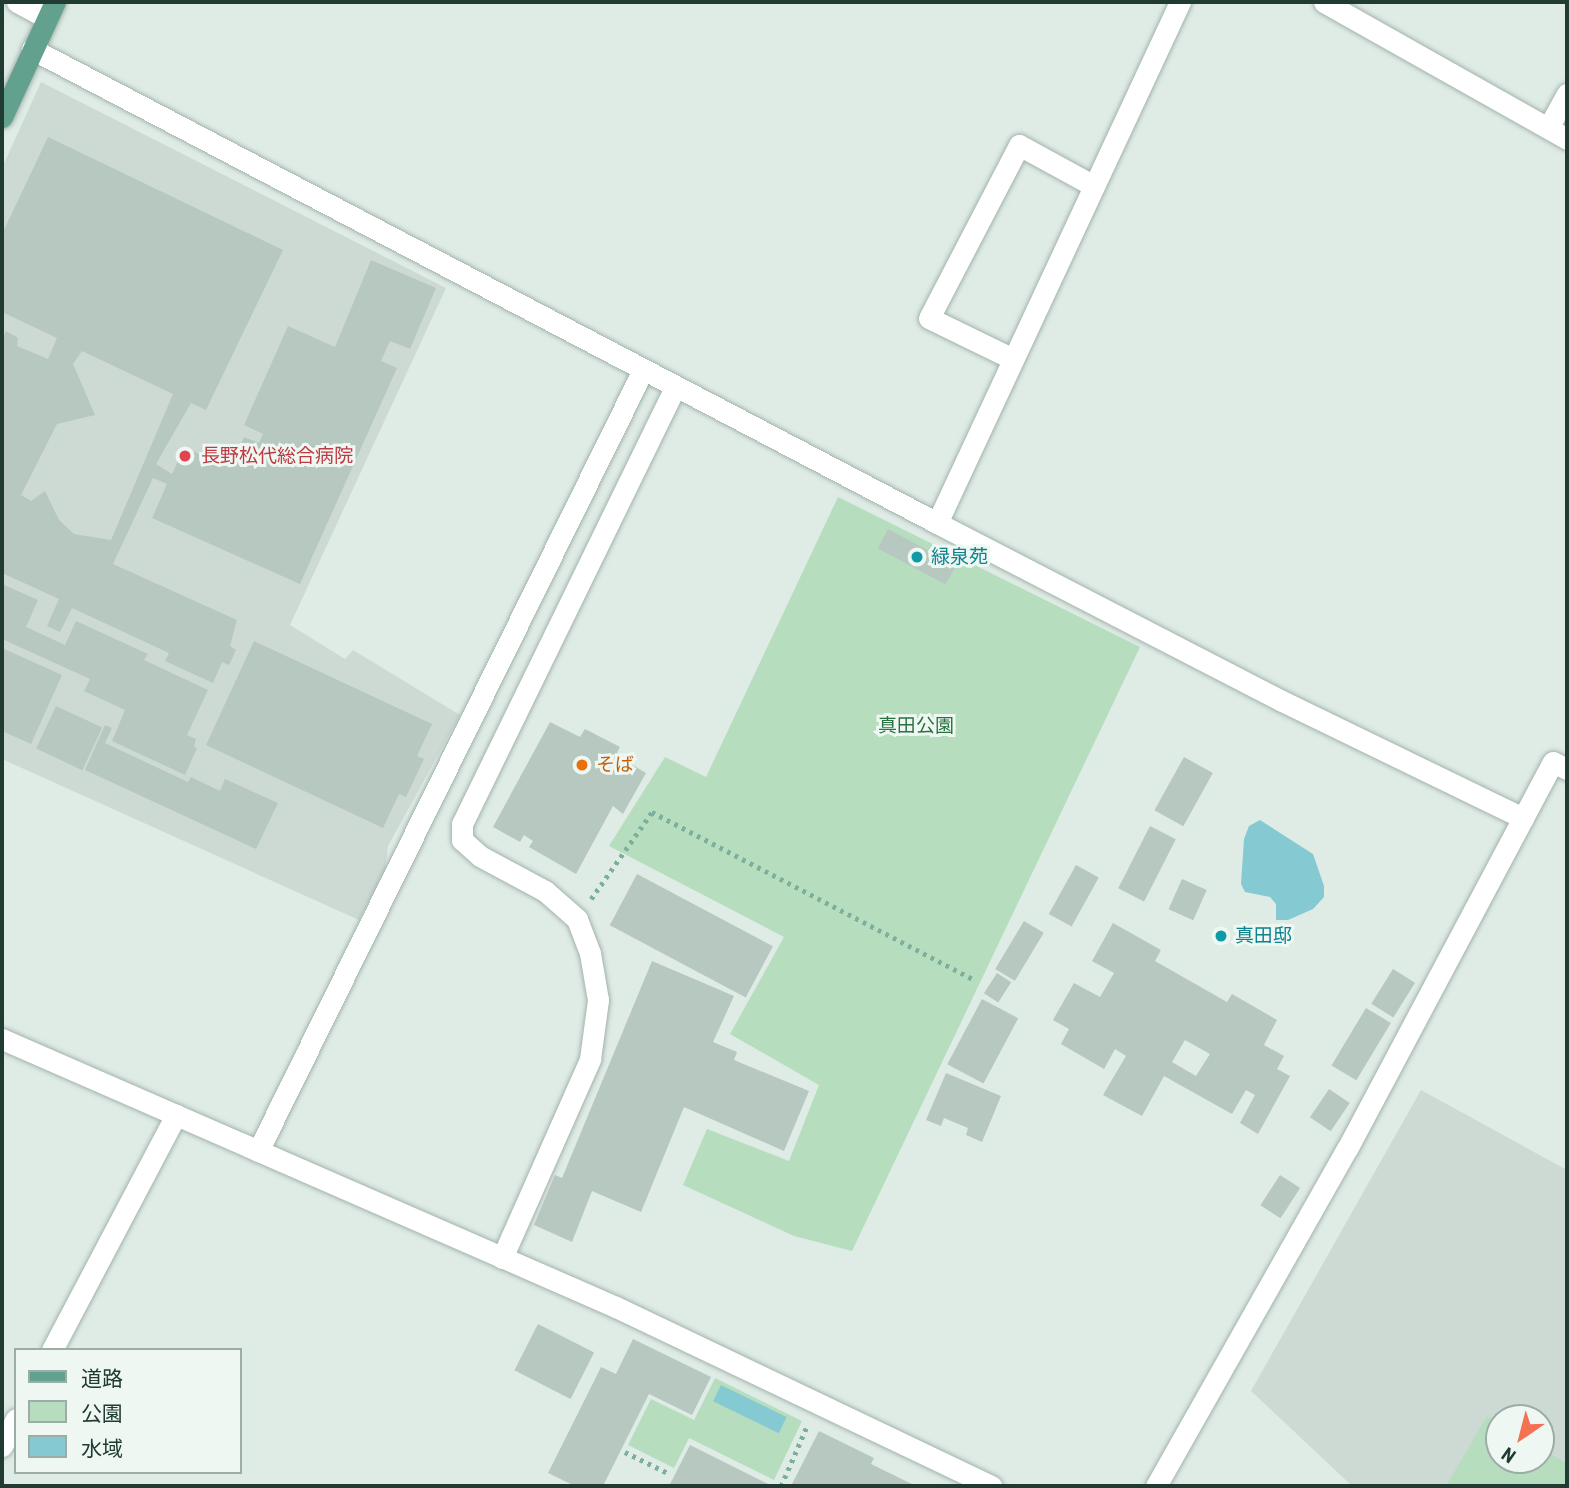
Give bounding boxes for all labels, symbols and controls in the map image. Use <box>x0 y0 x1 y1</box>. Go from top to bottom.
place label: 長野松代総合病院 <box>201 445 353 467</box>
marker: 長野松代総合病院 <box>175 446 195 466</box>
place label: 緑泉苑 <box>931 546 988 568</box>
marker: 緑泉苑 <box>909 549 925 565</box>
park label: 真田公園 <box>878 715 954 737</box>
place label: そば <box>596 754 634 776</box>
marker: そば <box>574 757 590 773</box>
place label: 真田邸 <box>1235 925 1292 947</box>
marker: 真田邸 <box>1213 928 1229 944</box>
legend <box>14 1348 242 1474</box>
text: 道路 <box>81 1367 123 1391</box>
text: 公園 <box>81 1402 123 1426</box>
north arrow <box>1485 1404 1555 1474</box>
text: 水域 <box>81 1437 123 1461</box>
text: N <box>1497 1442 1520 1468</box>

